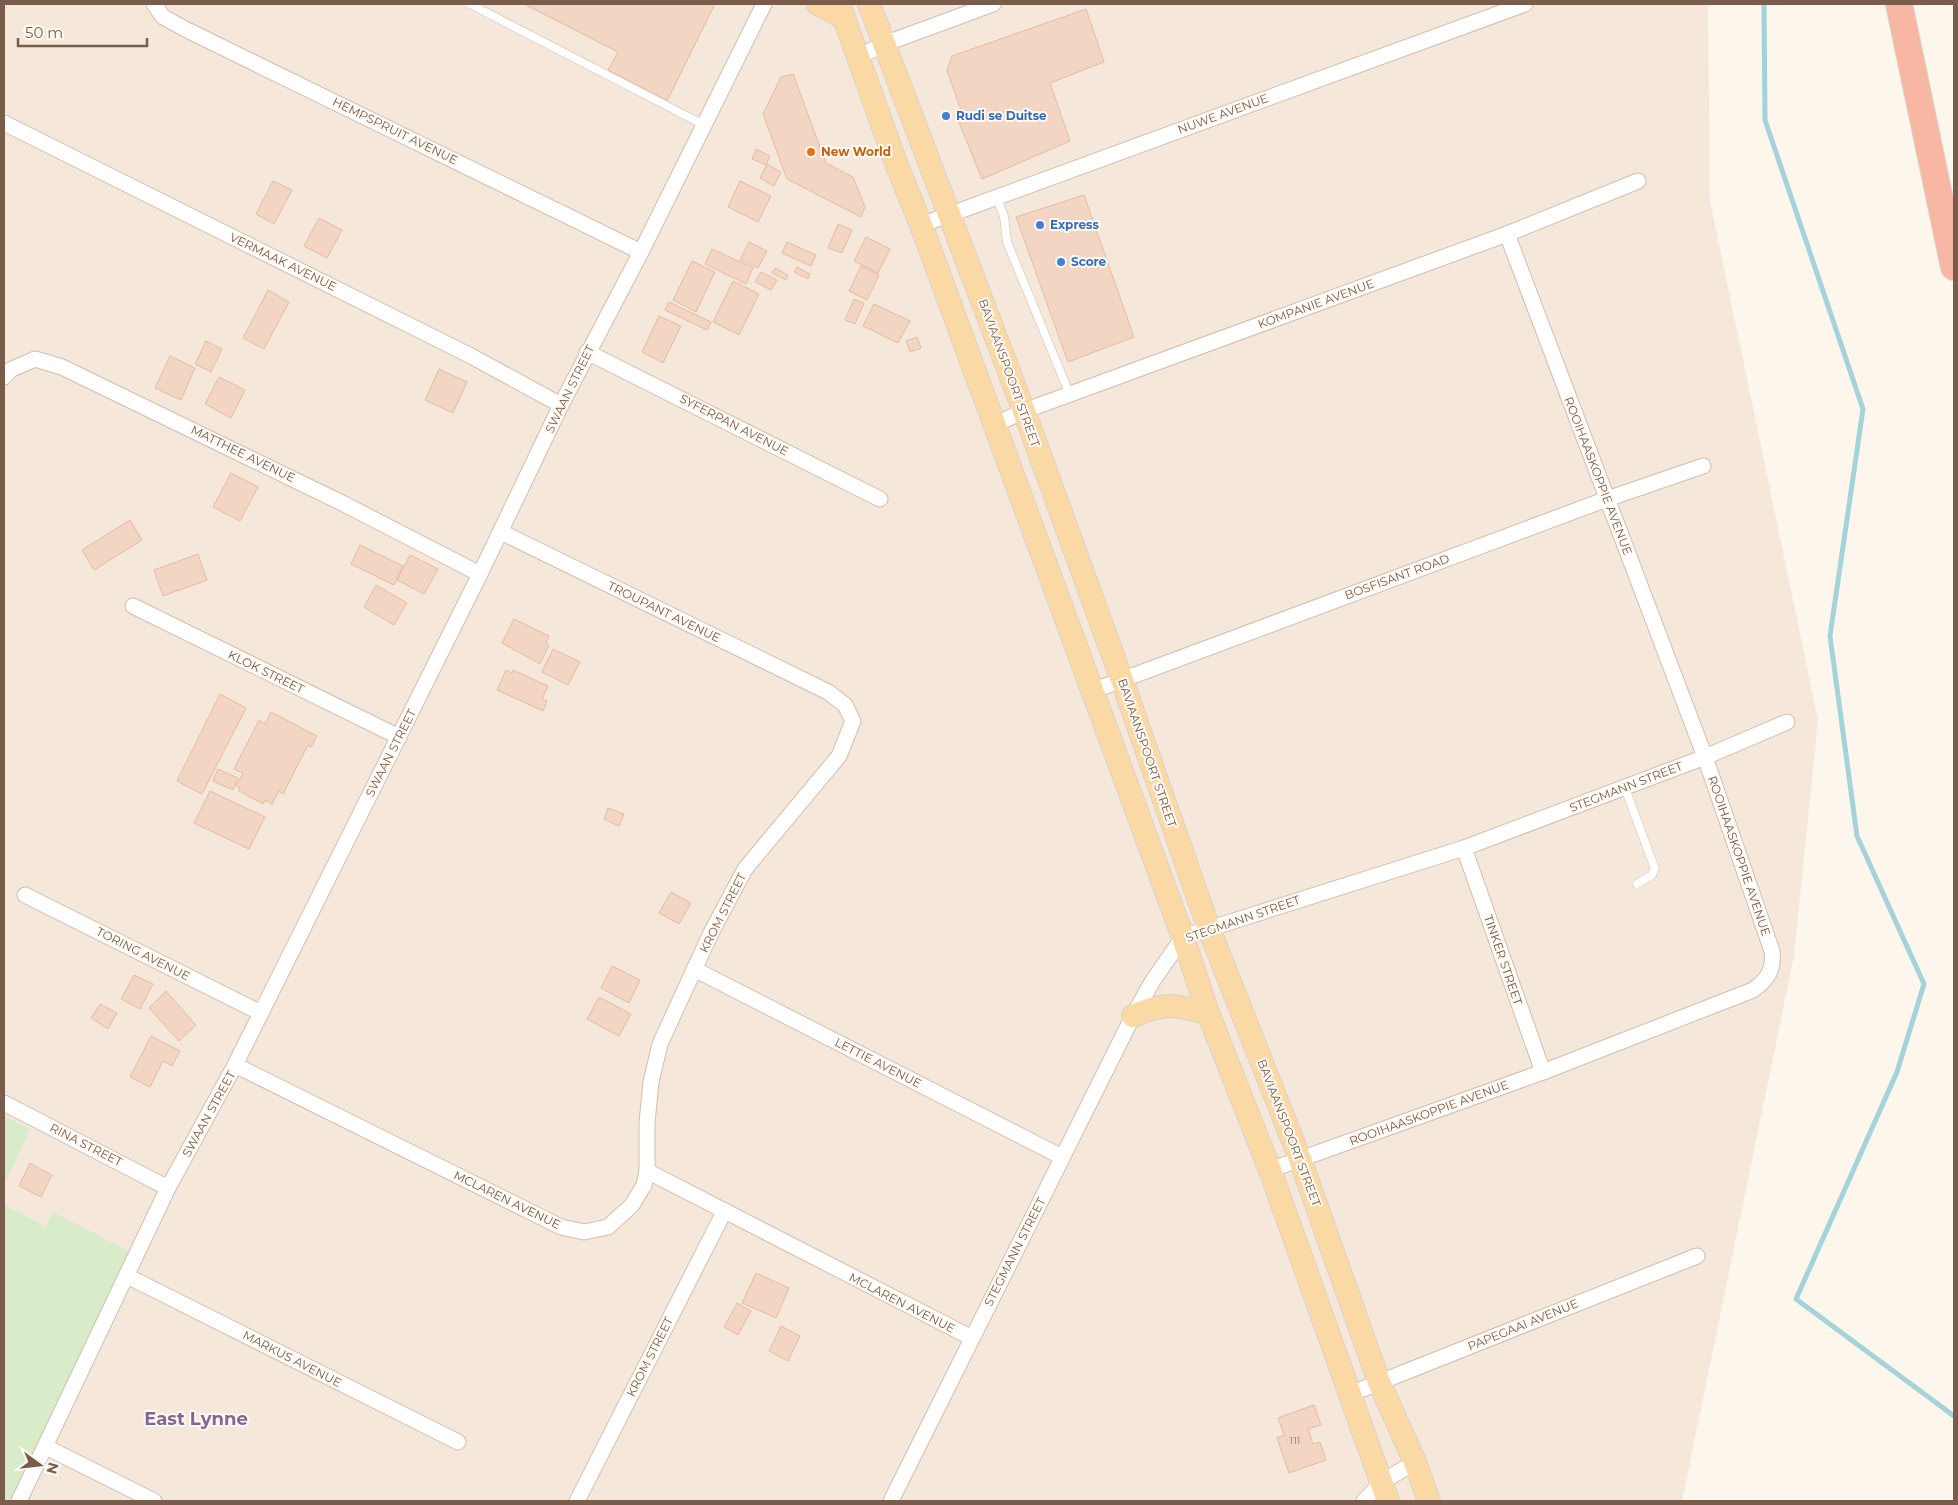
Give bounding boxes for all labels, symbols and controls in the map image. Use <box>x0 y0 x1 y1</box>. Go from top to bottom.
scale bar <box>18 15 146 47</box>
text: 50 m <box>25 23 63 42</box>
street label: NUWE AVENUE <box>1175 90 1270 137</box>
street label: HEMPSPRUIT AVENUE <box>330 94 460 167</box>
place label: Rudi se Duitse <box>956 108 1047 123</box>
marker: Rudi se Duitse <box>940 110 952 122</box>
place label: New World <box>821 144 891 159</box>
marker: New World <box>805 146 817 158</box>
place label: Express <box>1050 217 1099 232</box>
marker: Express <box>1034 219 1046 231</box>
street label: VERMAAK AVENUE <box>227 229 339 294</box>
place label: Score <box>1071 254 1107 269</box>
marker: Score <box>1055 256 1067 268</box>
street label: KOMPANIE AVENUE <box>1256 276 1376 332</box>
street label: BAVIAANSPOORT STREET <box>976 297 1043 449</box>
street label: SWAAN STREET <box>542 342 597 435</box>
street label: SYFERPAN AVENUE <box>677 391 791 459</box>
street label: ROOIHAASKOPPIE AVENUE <box>1561 394 1636 557</box>
street label: MATTHEE AVENUE <box>189 422 298 485</box>
street label: BOSFISANT ROAD <box>1342 551 1451 602</box>
street label: TROUPANT AVENUE <box>606 578 723 645</box>
street label: KLOK STREET <box>226 647 307 697</box>
street label: BAVIAANSPOORT STREET <box>1115 676 1180 829</box>
street label: SWAAN STREET <box>362 706 419 799</box>
street label: STEGMANN STREET <box>1567 758 1685 815</box>
street label: ROOIHAASKOPPIE AVENUE <box>1705 774 1774 938</box>
street label: KROM STREET <box>696 870 749 955</box>
street label: STEGMANN STREET <box>1184 892 1302 945</box>
street label: TINKER STREET <box>1481 913 1526 1007</box>
street label: TORING AVENUE <box>94 923 193 984</box>
street label: LETTIE AVENUE <box>832 1034 924 1091</box>
street label: BAVIAANSPOORT STREET <box>1254 1057 1325 1209</box>
street label: SWAAN STREET <box>179 1068 239 1159</box>
street label: ROOIHAASKOPPIE AVENUE <box>1347 1077 1511 1148</box>
street label: RINA STREET <box>47 1120 125 1169</box>
street label: MCLAREN AVENUE <box>451 1167 563 1232</box>
street label: STEGMANN STREET <box>981 1195 1049 1309</box>
street label: MCLAREN AVENUE <box>847 1269 958 1336</box>
street label: PAPEGAAI AVENUE <box>1465 1295 1580 1354</box>
street label: KROM STREET <box>623 1314 676 1399</box>
street label: MARKUS AVENUE <box>240 1327 344 1390</box>
district label: East Lynne <box>144 1408 248 1430</box>
house number: 111 <box>1290 1434 1300 1447</box>
north arrow <box>15 1440 65 1490</box>
text: N <box>42 1461 63 1476</box>

